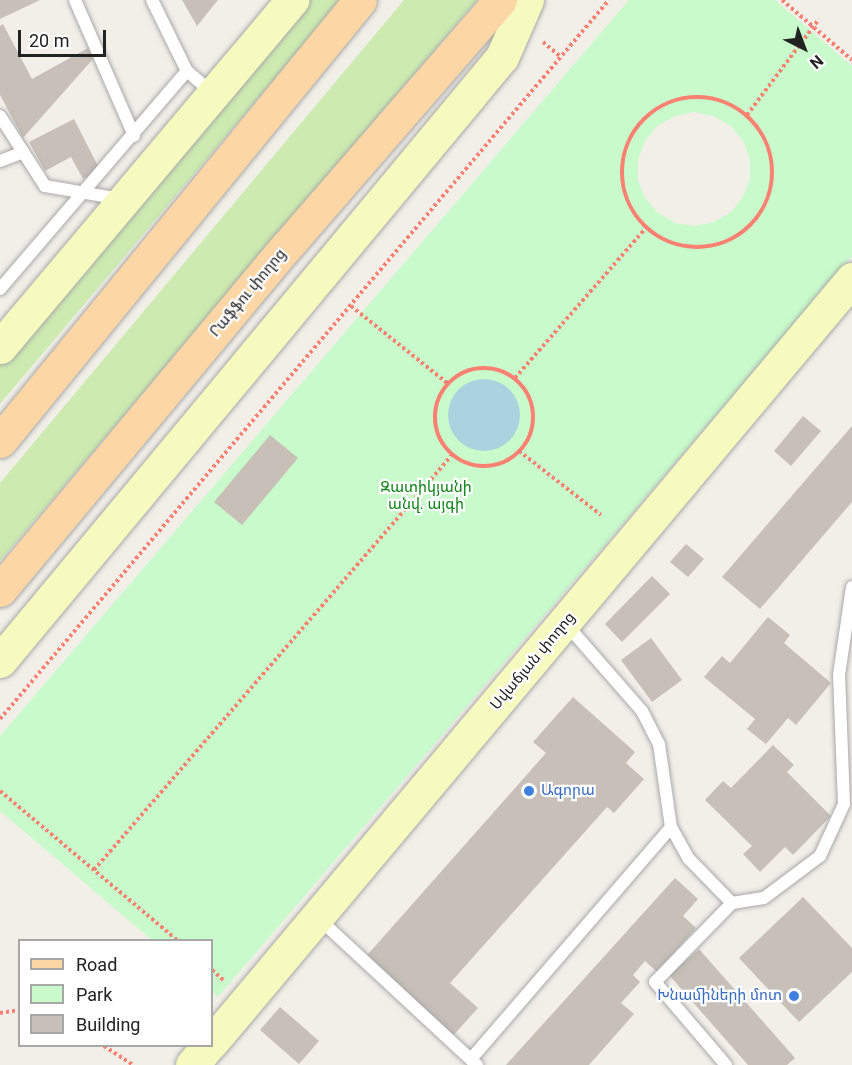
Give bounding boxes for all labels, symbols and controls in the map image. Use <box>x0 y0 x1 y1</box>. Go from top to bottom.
scale bar <box>21 18 110 56</box>
north arrow <box>774 18 834 78</box>
text: 20 m <box>29 30 69 51</box>
text: N <box>806 51 827 73</box>
street label: Րաֆֆու փողոց <box>206 245 290 341</box>
park label: Զատիկյանի անվ. այգի <box>380 478 472 513</box>
street label: Սվաճյան փողոց <box>487 608 579 714</box>
place label: Ագորա <box>541 782 595 800</box>
marker: Ագորա <box>522 784 536 798</box>
legend <box>18 939 213 1047</box>
text: Road <box>76 954 117 975</box>
text: Park <box>76 984 112 1005</box>
place label: Խնամիների մոտ <box>657 987 782 1005</box>
marker: Խնամիների մոտ <box>787 989 801 1003</box>
text: Building <box>76 1014 140 1035</box>

